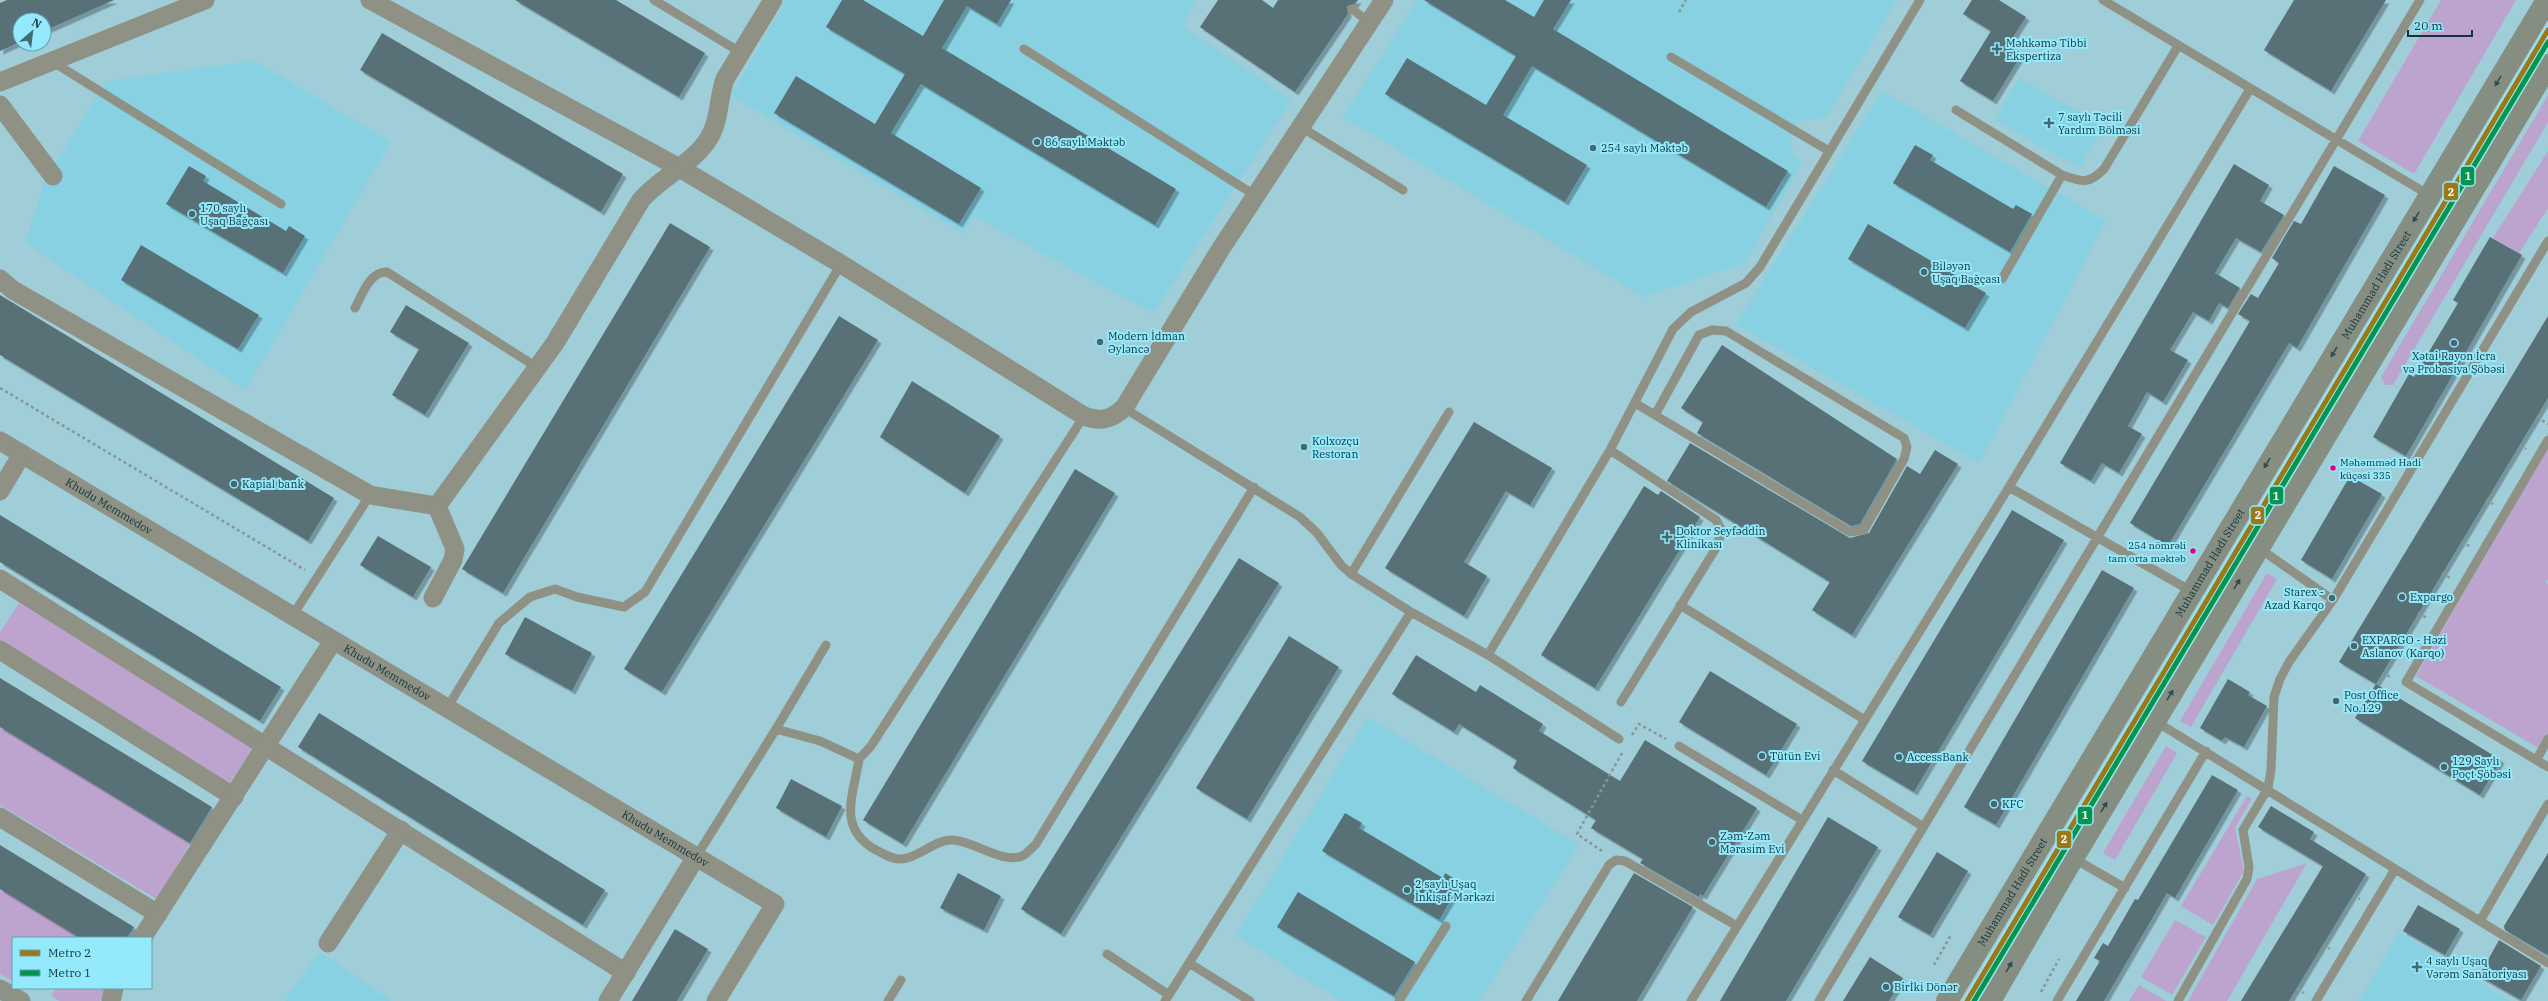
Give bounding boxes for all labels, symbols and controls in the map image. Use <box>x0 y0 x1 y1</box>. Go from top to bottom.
north arrow <box>12 12 52 52</box>
scale bar <box>2408 12 2472 38</box>
text: N <box>30 15 44 32</box>
text: 20 m <box>2414 18 2443 33</box>
place label: Məhkəmə Tibbi Ekspertiza <box>2006 36 2087 63</box>
marker: Məhkəmə Tibbi Ekspertiza <box>1991 43 2003 55</box>
one-way arrow <box>2494 76 2501 87</box>
place label: 7 saylı Təcili Yardım Bölməsi <box>2058 110 2141 137</box>
marker: 7 saylı Təcili Yardım Bölməsi <box>2043 117 2055 129</box>
place label: 86 saylı Məktəb <box>1045 135 1126 149</box>
marker: 86 saylı Məktəb <box>1032 137 1042 147</box>
place label: 254 saylı Məktəb <box>1601 141 1688 155</box>
marker: 254 saylı Məktəb <box>1588 143 1598 153</box>
line badge: 1 <box>2460 166 2475 186</box>
text: 1 <box>2465 169 2472 183</box>
line badge: 2 <box>2443 182 2459 201</box>
text: 2 <box>2448 185 2454 199</box>
place label: 170 saylı Uşaq Bağçası <box>200 201 269 228</box>
marker: 170 saylı Uşaq Bağçası <box>187 209 197 219</box>
one-way arrow <box>2412 212 2420 222</box>
street label: Muhammad Hadi Street <box>2338 228 2414 342</box>
place label: Biləyən Uşaq Bağçası <box>1932 259 2001 286</box>
marker: Biləyən Uşaq Bağçası <box>1919 267 1929 277</box>
place label: Modern İdman Əyləncə <box>1108 329 1185 356</box>
marker: Modern İdman Əyləncə <box>1095 337 1105 347</box>
marker: Xətai Rayon İcra və Probasiya Şöbəsi <box>2449 338 2459 348</box>
one-way arrow <box>2331 346 2338 358</box>
place label: Xətai Rayon İcra və Probasiya Şöbəsi <box>2403 349 2506 376</box>
place label: Kolxozçu Restoran <box>1312 434 1359 461</box>
marker: Kolxozçu Restoran <box>1299 442 1309 452</box>
place label: Məhəmməd Hadi küçəsi 335 <box>2340 456 2421 482</box>
one-way arrow <box>2264 457 2271 469</box>
marker: Məhəmməd Hadi küçəsi 335 <box>2328 463 2338 473</box>
street label: Khudu Memmedov <box>63 475 155 538</box>
place label: Kapial bank <box>242 477 304 491</box>
marker: Kapial bank <box>229 479 239 489</box>
line badge: 1 <box>2269 486 2284 505</box>
text: 1 <box>2273 489 2280 503</box>
street label: Muhammad Hadi Street <box>2172 506 2248 619</box>
line badge: 2 <box>2250 506 2265 525</box>
text: 2 <box>2255 508 2261 522</box>
place label: Doktor Seyfәddin Klinikası <box>1676 524 1766 551</box>
marker: Doktor Seyfәddin Klinikası <box>1661 531 1673 543</box>
place label: 254 nömrəli tam orta məktəb <box>2108 539 2186 565</box>
marker: 254 nömrəli tam orta məktəb <box>2188 546 2198 556</box>
one-way arrow <box>2234 578 2241 590</box>
place label: Starex - Azad Karqo <box>2264 585 2324 612</box>
place label: Expargo <box>2410 590 2453 604</box>
marker: Expargo <box>2397 592 2407 602</box>
marker: Starex - Azad Karqo <box>2327 593 2337 603</box>
place label: EXPARGO - Həzi Aslanov (Karqo) <box>2362 633 2447 660</box>
street label: Khudu Memmedov <box>341 641 433 704</box>
marker: EXPARGO - Həzi Aslanov (Karqo) <box>2349 641 2359 651</box>
place label: Post Office No.129 <box>2344 688 2399 715</box>
one-way arrow <box>2167 689 2174 701</box>
marker: Post Office No.129 <box>2331 696 2341 706</box>
place label: Tütün Evi <box>1770 749 1821 763</box>
place label: AccessBank <box>1907 750 1970 764</box>
marker: Tütün Evi <box>1757 751 1767 761</box>
marker: AccessBank <box>1894 752 1904 762</box>
place label: 129 Saylı Poçt Şöbəsi <box>2452 754 2512 781</box>
marker: 129 Saylı Poçt Şöbəsi <box>2439 762 2449 772</box>
place label: KFC <box>2002 797 2024 811</box>
marker: KFC <box>1989 799 1999 809</box>
one-way arrow <box>2100 801 2107 813</box>
line badge: 1 <box>2077 806 2093 825</box>
street label: Khudu Memmedov <box>619 807 711 870</box>
text: 1 <box>2082 808 2089 822</box>
place label: Zәm-Zәm Mәrasim Evi <box>1720 829 1785 856</box>
line badge: 2 <box>2056 830 2072 849</box>
text: 2 <box>2061 832 2067 846</box>
street label: Muhammad Hadi Street <box>1974 835 2050 949</box>
marker: Zәm-Zәm Mәrasim Evi <box>1707 837 1717 847</box>
place label: 2 saylı Uşaq İnkişaf Mərkəzi <box>1415 877 1495 904</box>
marker: 2 saylı Uşaq İnkişaf Mərkəzi <box>1402 885 1412 895</box>
legend <box>12 937 152 989</box>
text: Metro 2 <box>48 945 91 960</box>
place label: 4 saylı Uşaq Vərəm Sanatoriyası <box>2426 954 2527 981</box>
one-way arrow <box>2006 961 2013 973</box>
marker: 4 saylı Uşaq Vərəm Sanatoriyası <box>2411 961 2423 973</box>
text: Metro 1 <box>48 965 91 980</box>
place label: Birİki Dönər <box>1894 980 1958 994</box>
marker: Birİki Dönər <box>1881 982 1891 992</box>

